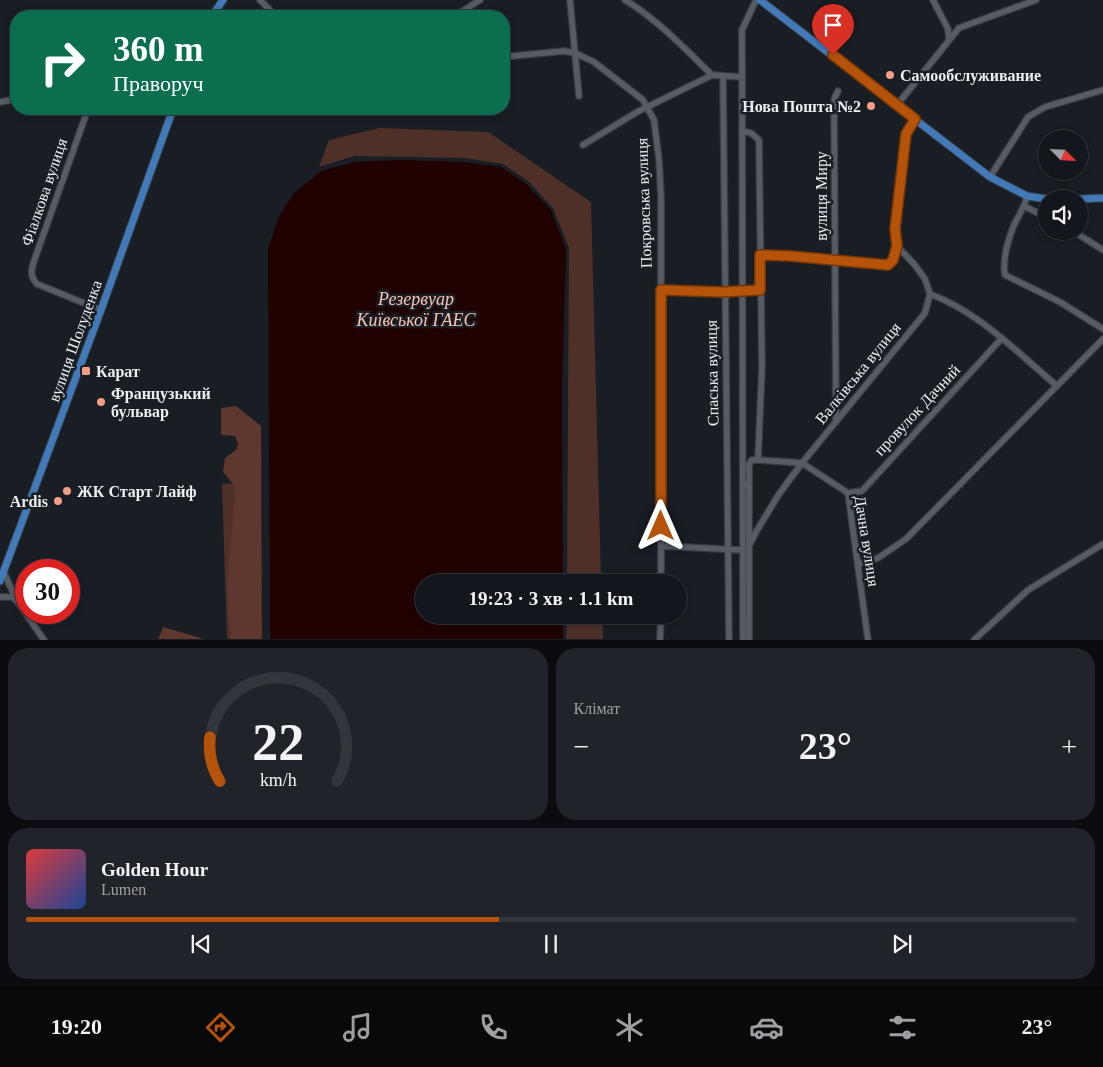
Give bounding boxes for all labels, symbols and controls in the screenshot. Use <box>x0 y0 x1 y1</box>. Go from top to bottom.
pin <box>812 4 854 55</box>
icon: arrive <box>819 11 847 39</box>
icon: right <box>30 30 95 95</box>
text: 360 m <box>113 30 203 69</box>
place label: Самообслуживание <box>900 67 1041 85</box>
marker: Самообслуживание <box>884 69 896 81</box>
text: Праворуч <box>113 71 204 96</box>
place label: Нова Пошта №2 <box>742 98 861 115</box>
marker: Нова Пошта №2 <box>865 100 877 112</box>
north arrow <box>1038 130 1088 180</box>
map controls <box>1038 130 1088 240</box>
street label: Фіалкова вулиця <box>18 135 72 248</box>
street label: Покровська вулиця <box>633 137 656 269</box>
street label: вулиця Миру <box>813 151 831 241</box>
button: sound <box>1038 190 1088 240</box>
street label: вулиця Шолуденка <box>45 278 106 404</box>
water label: Резервуар Київської ГАЕС <box>356 289 476 330</box>
street label: Валківська вулиця <box>812 318 905 428</box>
street label: Спаська вулиця <box>703 319 722 426</box>
street label: провулок Дачний <box>871 361 964 460</box>
place label: Карат <box>96 363 140 381</box>
marker: Карат <box>80 365 92 377</box>
place label: Французький бульвар <box>111 385 211 421</box>
marker: Французький бульвар <box>95 396 107 408</box>
place label: ЖК Старт Лайф <box>77 483 197 501</box>
marker: ЖК Старт Лайф <box>61 485 73 497</box>
place label: Ardis <box>10 493 48 510</box>
street label: Дачна вулиця <box>850 494 883 588</box>
marker: Ardis <box>52 495 64 507</box>
position arrow <box>634 499 686 551</box>
speed limit sign: 30 <box>15 559 80 624</box>
text: 19:23 · 3 хв · 1.1 km <box>469 588 633 609</box>
text: Клімат <box>574 700 620 717</box>
text: 22 <box>252 714 304 771</box>
text: 23° <box>799 725 852 767</box>
text: − <box>574 731 589 762</box>
text: + <box>1061 731 1077 762</box>
text: km/h <box>259 770 296 790</box>
text: Golden Hour <box>101 859 208 880</box>
text: Lumen <box>101 881 146 898</box>
icon: previous <box>187 930 215 958</box>
icon: pause <box>537 930 565 958</box>
icon: next <box>888 930 916 958</box>
icon: directions <box>203 1010 238 1045</box>
icon: music <box>340 1010 375 1045</box>
icon: phone <box>476 1010 511 1045</box>
icon: climate <box>612 1010 647 1045</box>
icon: car <box>749 1010 784 1045</box>
icon: filters <box>885 1010 920 1045</box>
text: 19:20 <box>51 1014 102 1039</box>
text: 23° <box>1021 1014 1052 1039</box>

